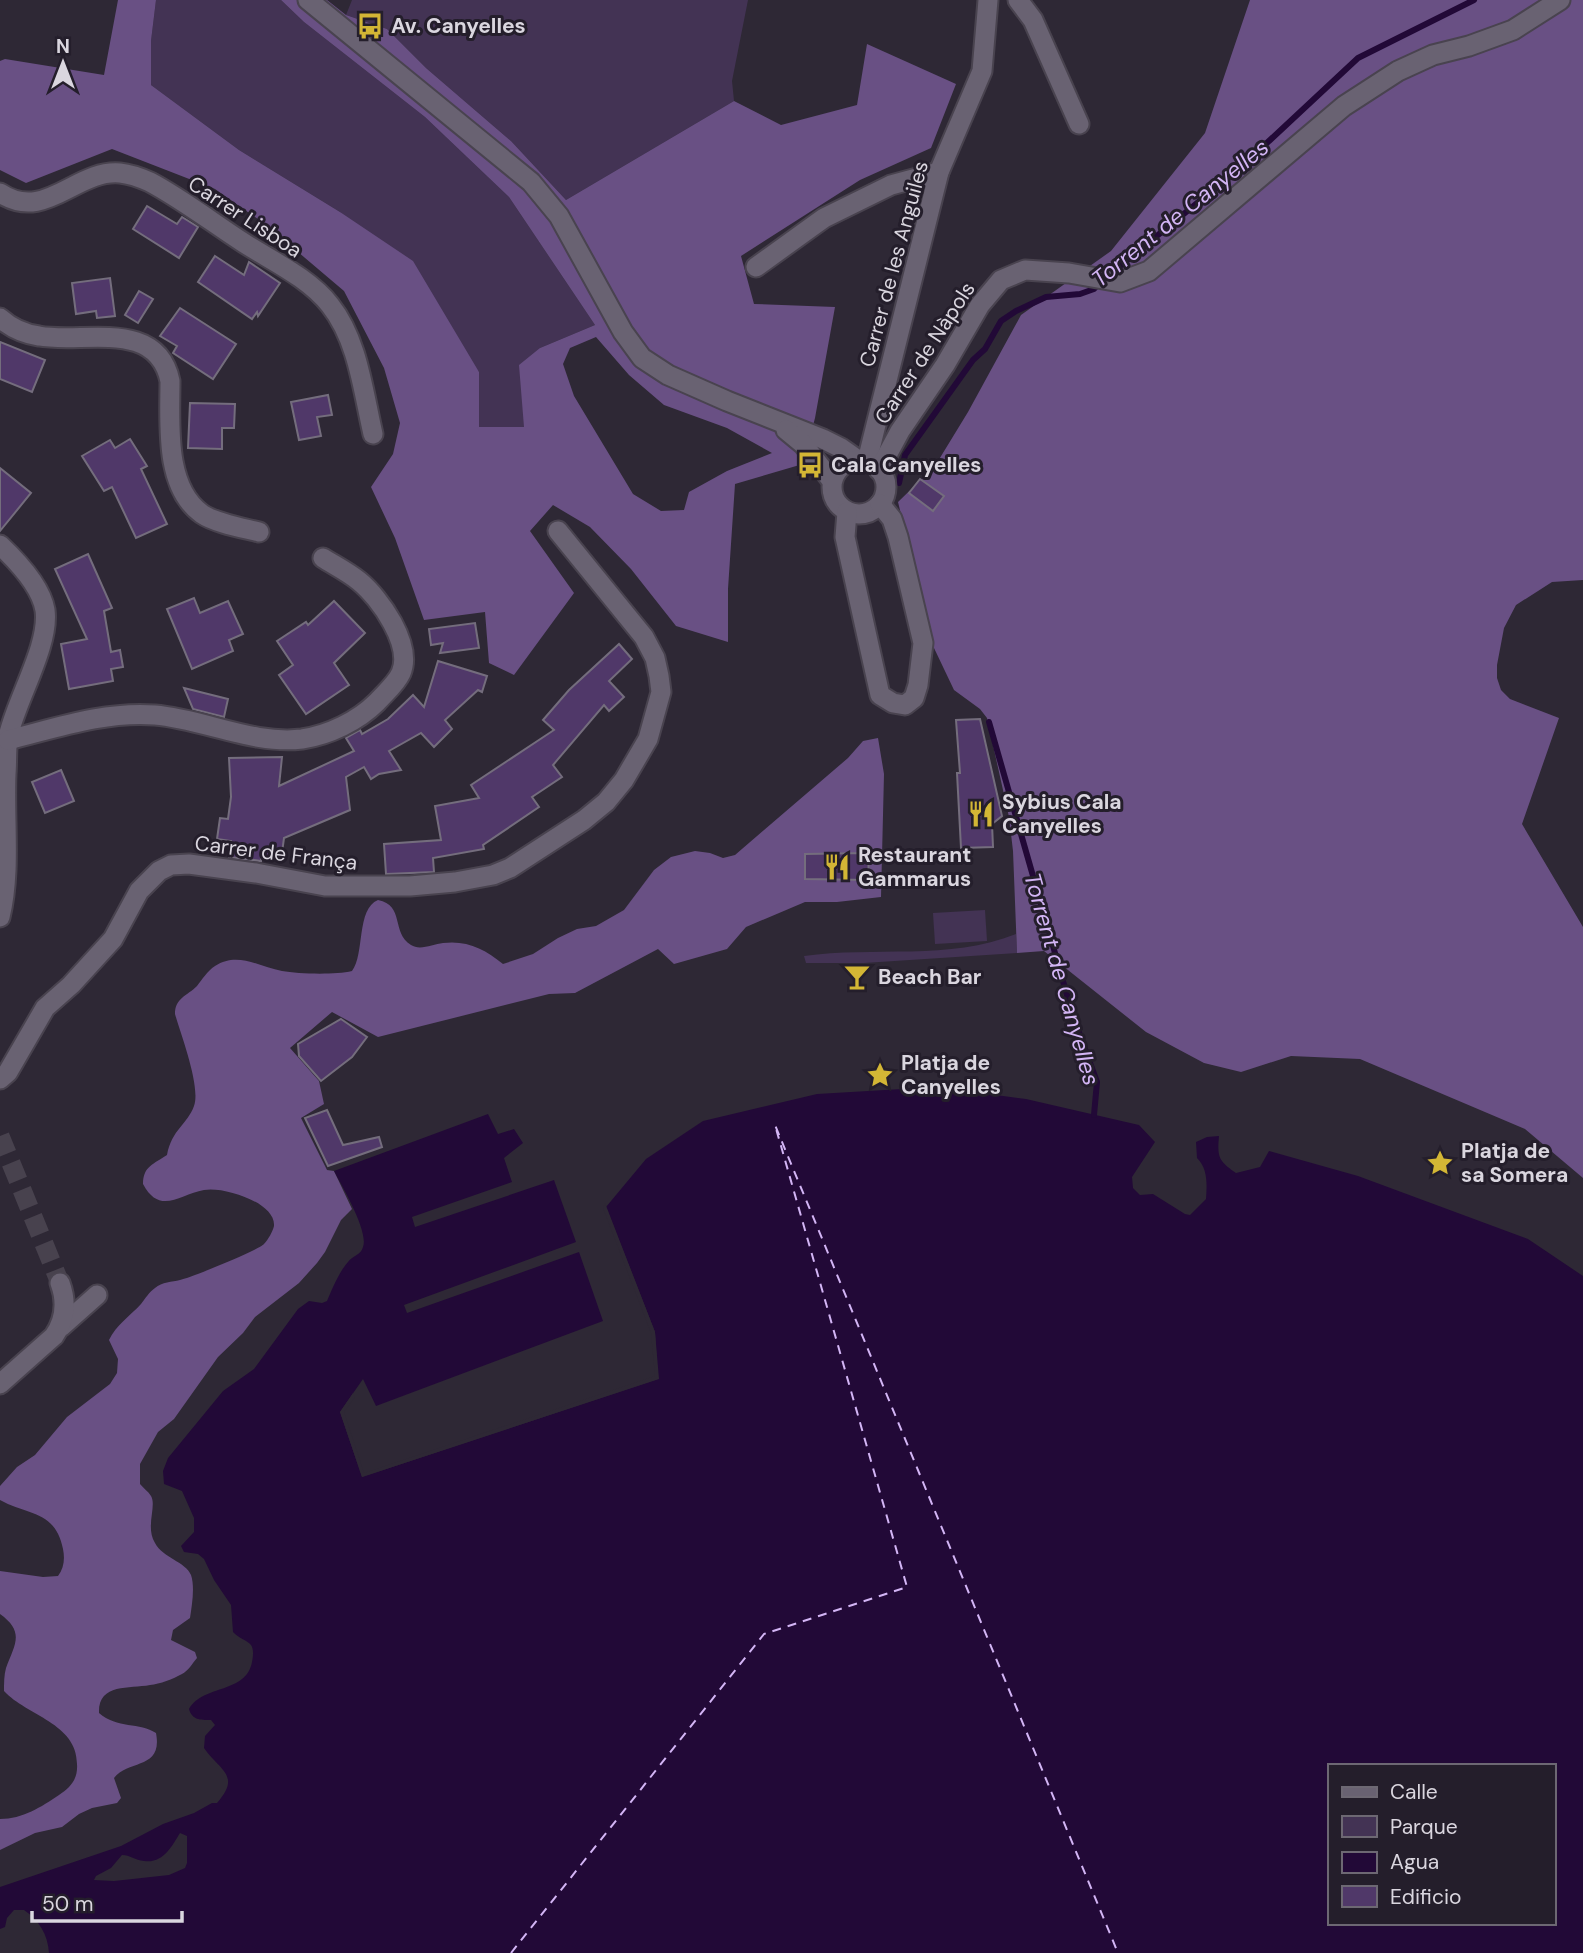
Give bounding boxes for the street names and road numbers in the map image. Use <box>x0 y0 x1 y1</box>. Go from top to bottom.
street label: Carrer de les Anguiles <box>853 158 935 370</box>
street label: Carrer Lisboa <box>183 170 307 264</box>
street label: Carrer de Nàpols <box>869 276 981 430</box>
street label: Carrer de França <box>193 829 359 877</box>

